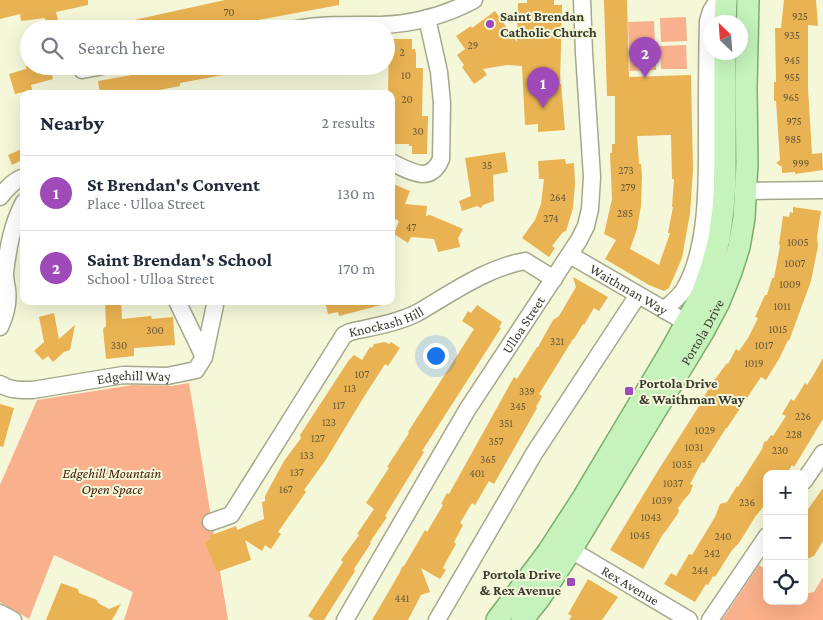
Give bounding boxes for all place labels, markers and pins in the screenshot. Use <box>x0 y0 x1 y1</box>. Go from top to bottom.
place label: Saint Brendan Catholic Church <box>500 8 597 40</box>
marker: Saint Brendan Catholic Church <box>484 18 496 30</box>
pin: 2 <box>629 37 661 78</box>
pin: 1 <box>527 67 559 108</box>
place label: Portola Drive & Waithman Way <box>639 375 745 407</box>
marker: Portola Drive & Waithman Way <box>623 385 635 397</box>
place label: Portola Drive & Rex Avenue <box>480 566 561 598</box>
marker: Portola Drive & Rex Avenue <box>565 576 577 588</box>

